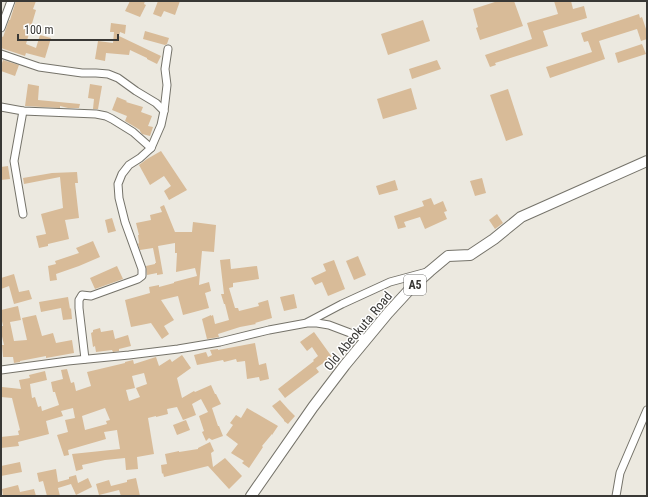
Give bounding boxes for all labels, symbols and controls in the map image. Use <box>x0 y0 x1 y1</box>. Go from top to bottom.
scale bar <box>18 16 118 42</box>
text: 100 m <box>24 23 54 37</box>
road number: A5 <box>404 275 426 295</box>
street label: Old Abeokuta Road <box>321 289 395 373</box>

